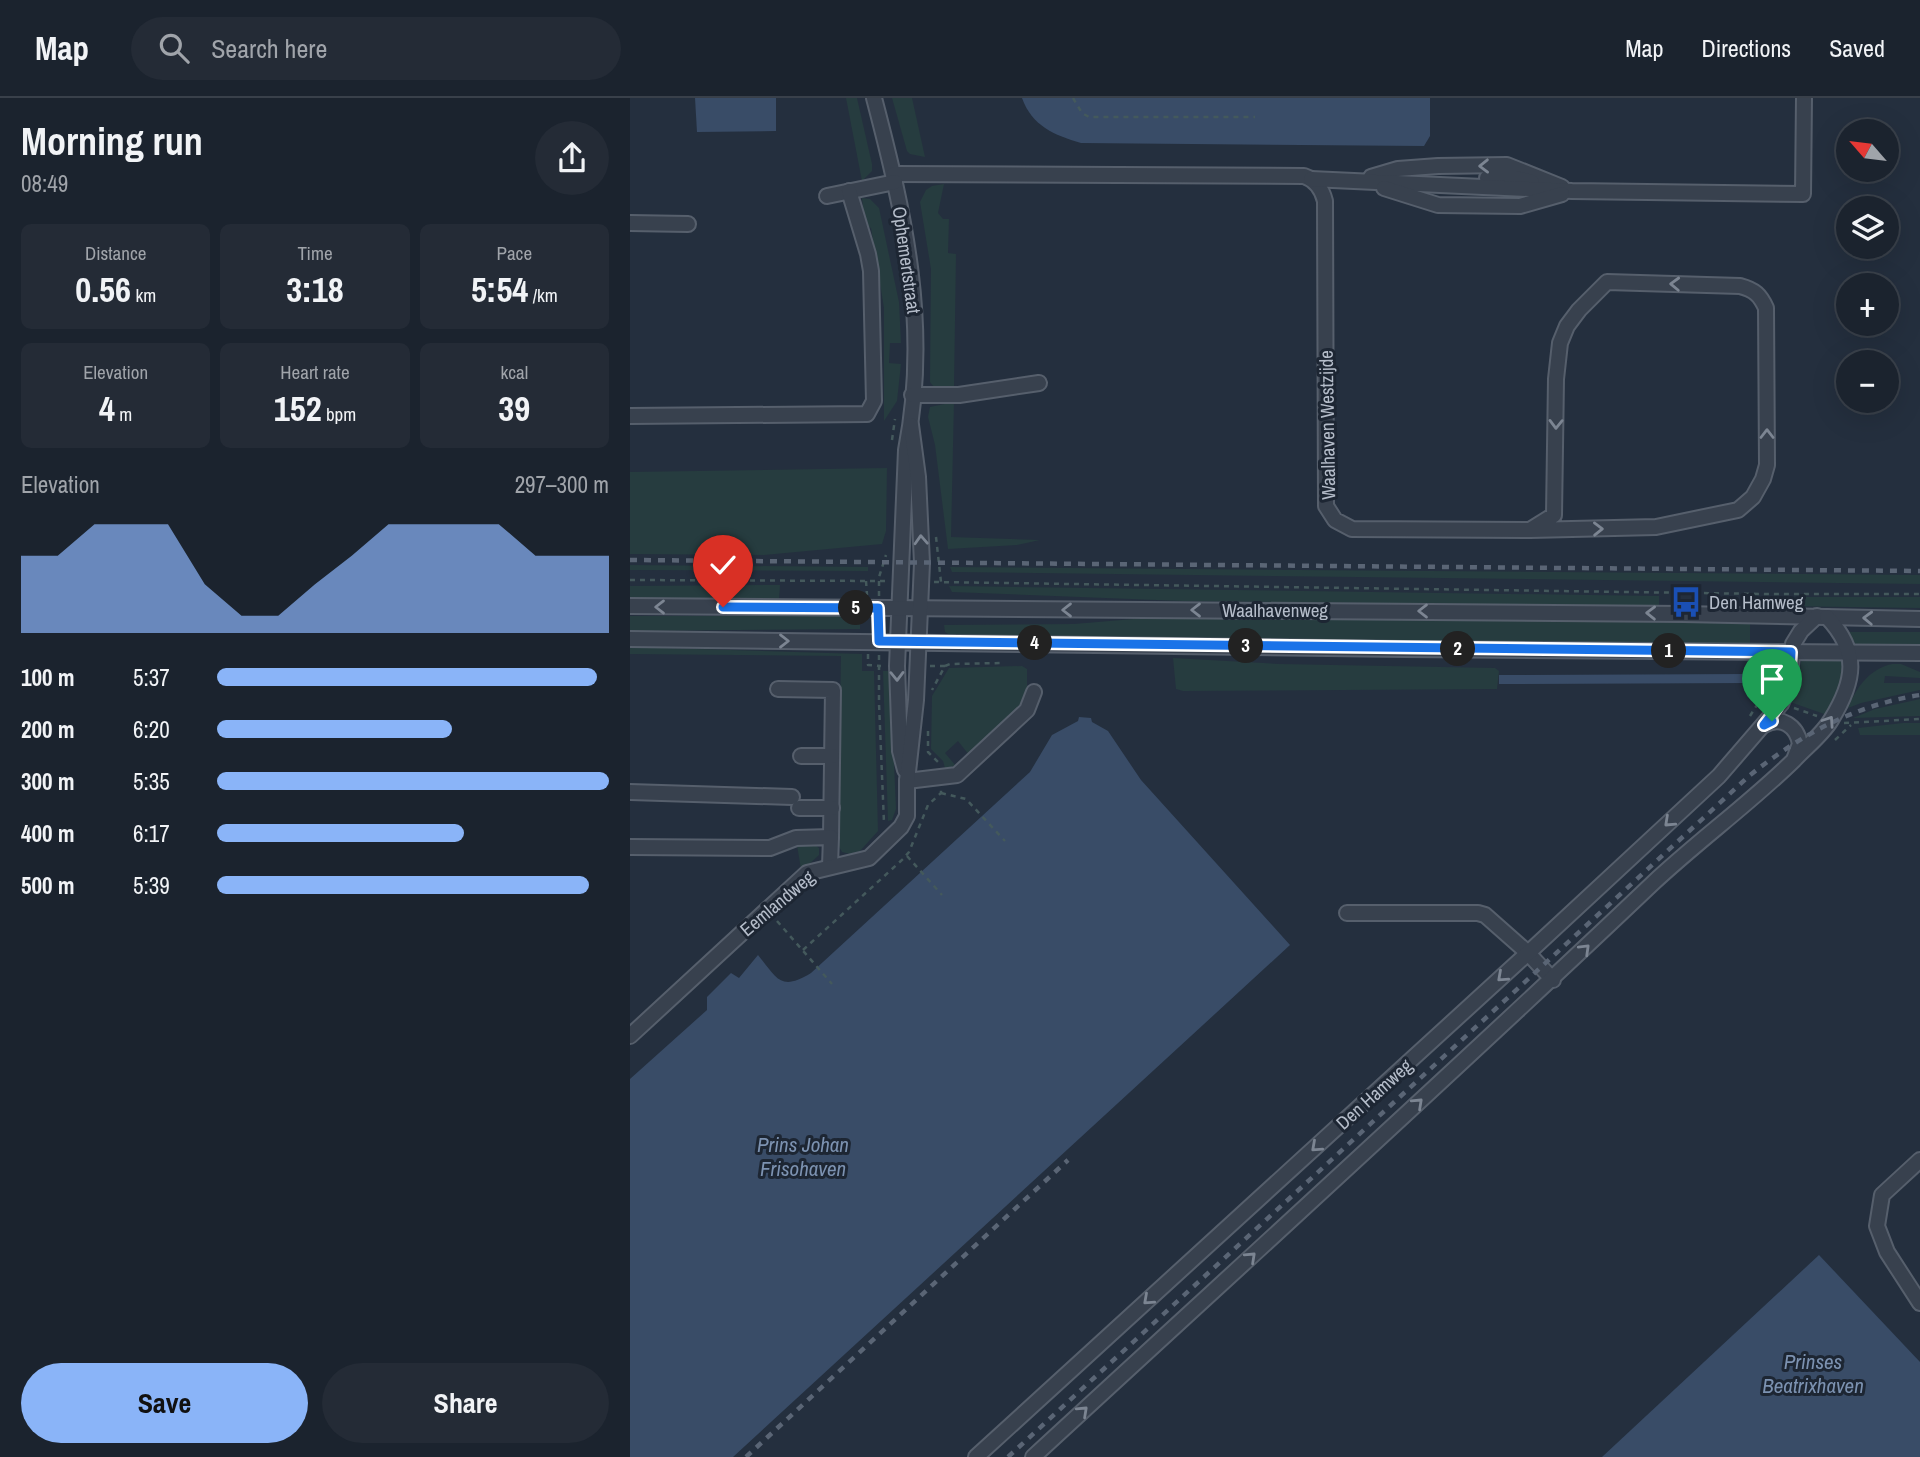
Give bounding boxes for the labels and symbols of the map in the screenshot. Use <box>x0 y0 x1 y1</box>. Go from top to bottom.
north arrow <box>1836 119 1899 182</box>
one-way arrow <box>1478 158 1489 173</box>
street label: Ophemertstraat <box>887 205 927 316</box>
one-way arrow <box>1670 277 1681 292</box>
street label: Waalhaven Westzijde <box>1313 350 1341 500</box>
one-way arrow <box>1548 420 1564 430</box>
one-way arrow <box>1759 429 1775 439</box>
one-way arrow <box>1593 521 1604 536</box>
pin <box>693 535 753 607</box>
one-way arrow <box>914 535 929 546</box>
bus stop icon: Den Hamweg <box>1669 585 1703 619</box>
place label: Den Hamweg <box>1709 589 1804 615</box>
pin: 5 <box>838 590 874 626</box>
street label: Waalhavenweg <box>1222 597 1328 623</box>
one-way arrow <box>654 599 665 615</box>
one-way arrow <box>1062 602 1072 618</box>
one-way arrow <box>1190 602 1200 618</box>
one-way arrow <box>1417 604 1428 619</box>
one-way arrow <box>1645 606 1656 621</box>
one-way arrow <box>1863 610 1873 626</box>
pin: 4 <box>1018 626 1052 660</box>
pin: 3 <box>1228 628 1264 664</box>
pin: 2 <box>1440 632 1476 666</box>
one-way arrow <box>779 633 790 649</box>
pin: 1 <box>1651 634 1686 668</box>
pin <box>1742 649 1802 721</box>
one-way arrow <box>890 671 905 682</box>
one-way arrow <box>1821 716 1833 729</box>
one-way arrow <box>1664 814 1677 826</box>
street label: Eemlandweg <box>734 864 820 942</box>
one-way arrow <box>1577 944 1590 957</box>
one-way arrow <box>1497 969 1510 981</box>
street label: Den Hamweg <box>1330 1053 1418 1135</box>
one-way arrow <box>1410 1099 1423 1111</box>
water label: Prins Johan Frisohaven <box>757 1130 849 1183</box>
one-way arrow <box>1311 1139 1324 1151</box>
one-way arrow <box>1243 1252 1256 1265</box>
one-way arrow <box>1143 1292 1156 1304</box>
water label: Prinses Beatrixhaven <box>1762 1347 1864 1400</box>
one-way arrow <box>1075 1406 1088 1419</box>

